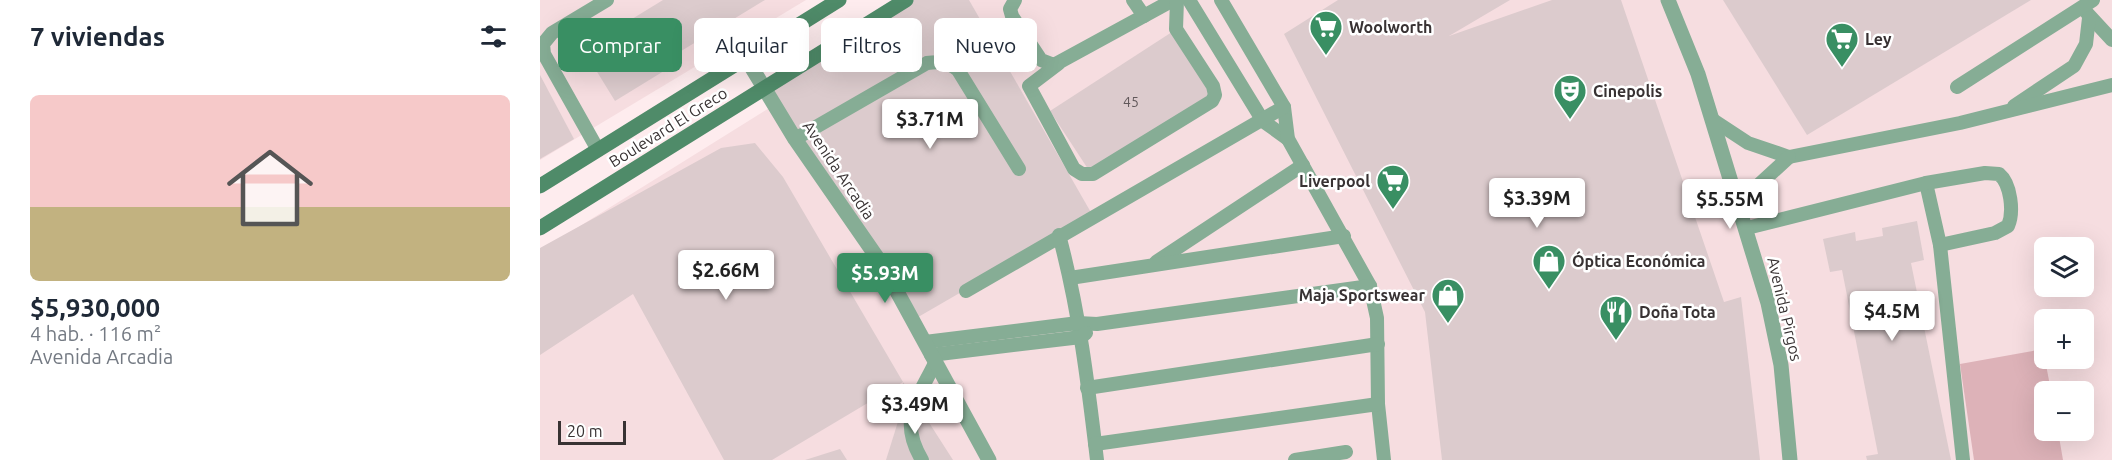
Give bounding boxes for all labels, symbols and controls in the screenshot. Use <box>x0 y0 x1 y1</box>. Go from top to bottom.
supermarket icon: Woolworth <box>1308 9 1344 56</box>
chip: Comprar <box>558 18 682 72</box>
chip: Alquilar <box>694 18 809 72</box>
chip: Filtros <box>821 18 922 72</box>
chip: Nuevo <box>934 18 1037 72</box>
place label: Woolworth <box>1349 18 1432 36</box>
icon: filters <box>477 20 510 53</box>
supermarket icon: Ley <box>1824 21 1860 68</box>
text: 7 viviendas <box>30 22 165 51</box>
place label: Ley <box>1865 30 1892 48</box>
theatre icon: Cinepolis <box>1552 73 1588 120</box>
place label: Cinepolis <box>1593 82 1662 100</box>
street label: Boulevard El Greco <box>606 83 730 171</box>
house number: 45 <box>1123 94 1139 110</box>
pin: $3.71M <box>881 99 979 150</box>
text: $3.71M <box>896 107 964 130</box>
street label: Avenida Arcadia <box>799 117 879 223</box>
icon: home <box>216 134 324 242</box>
supermarket icon: Liverpool <box>1375 163 1411 210</box>
place label: Liverpool <box>1299 172 1370 190</box>
pin: $3.39M <box>1488 178 1586 229</box>
pin: $5.55M <box>1681 179 1779 230</box>
text: $3.39M <box>1503 186 1571 209</box>
text: $5.55M <box>1696 187 1764 210</box>
map controls <box>2034 237 2094 441</box>
button: layers <box>2034 237 2094 297</box>
shop icon: Óptica Económica <box>1531 243 1567 290</box>
pin: $2.66M <box>677 250 775 301</box>
place label: Óptica Económica <box>1572 250 1706 270</box>
pin: $5.93M <box>836 253 934 304</box>
street label: Avenida Pirgos <box>1764 255 1806 363</box>
text: $2.66M <box>692 258 760 281</box>
text: $5.93M <box>851 261 919 284</box>
shop icon: Maja Sportswear <box>1430 277 1466 324</box>
place label: Maja Sportswear <box>1299 286 1425 304</box>
pin: $4.5M <box>1850 291 1934 342</box>
text: $5,930,000 <box>30 293 160 322</box>
restaurant icon: Doña Tota <box>1598 294 1634 341</box>
text: $4.5M <box>1864 299 1920 322</box>
place label: Doña Tota <box>1639 303 1716 321</box>
button: + <box>2034 309 2094 369</box>
text: 4 hab. · 116 m² <box>30 322 161 345</box>
text: Avenida Arcadia <box>30 345 173 368</box>
button: − <box>2034 381 2094 441</box>
pin: $3.49M <box>866 384 964 435</box>
text: $3.49M <box>881 392 949 415</box>
scale bar <box>558 418 626 446</box>
text: 20 m <box>567 422 603 440</box>

